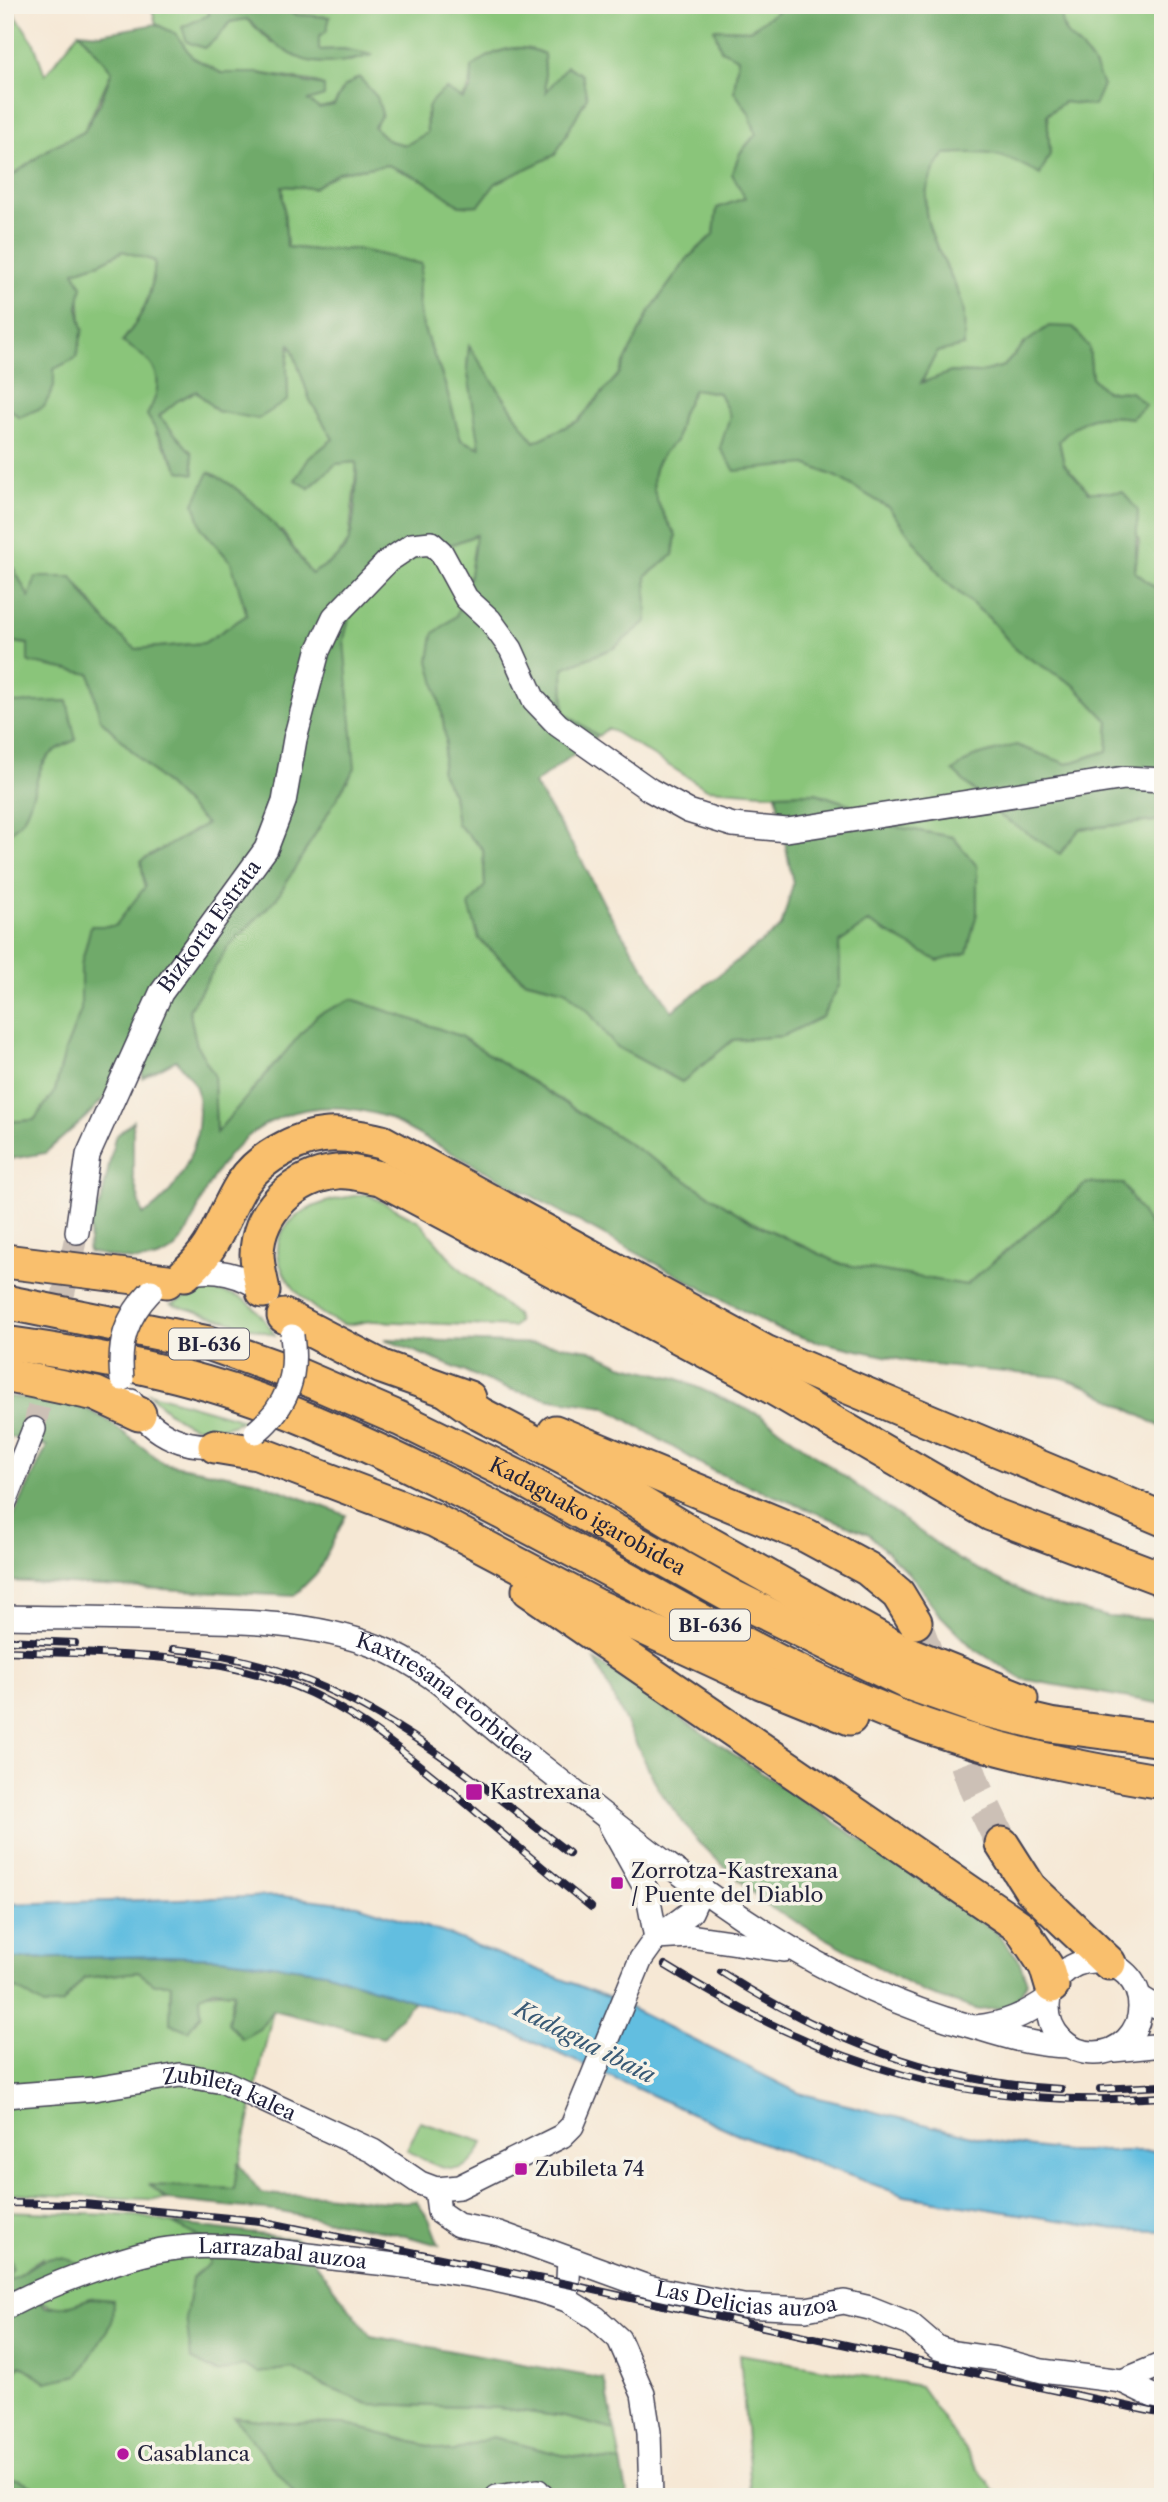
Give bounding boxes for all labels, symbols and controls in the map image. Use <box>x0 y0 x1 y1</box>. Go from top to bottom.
street label: Bizkorta Estrata <box>153 854 266 997</box>
road number: BI-636 <box>169 1328 249 1360</box>
street label: Kadaguako igarobidea <box>485 1452 691 1581</box>
road number: BI-636 <box>670 1610 750 1640</box>
street label: Kaxtresana etorbidea <box>353 1627 540 1768</box>
place label: Kastrexana <box>490 1779 602 1804</box>
marker: Kastrexana <box>464 1782 484 1802</box>
place label: Zorrotza-Kastrexana / Puente del Diablo <box>631 1858 839 1907</box>
marker: Zorrotza-Kastrexana / Puente del Diablo <box>609 1875 625 1891</box>
water label: Kadagua ibaia <box>508 1994 660 2090</box>
street label: Zubileta kalea <box>161 2062 301 2126</box>
place label: Zubileta 74 <box>535 2156 645 2181</box>
marker: Zubileta 74 <box>513 2161 529 2177</box>
street label: Larrazabal auzoa <box>198 2233 369 2274</box>
street label: Las Delicias auzoa <box>653 2276 840 2321</box>
place label: Casablanca <box>137 2441 251 2466</box>
marker: Casablanca <box>115 2446 131 2462</box>

